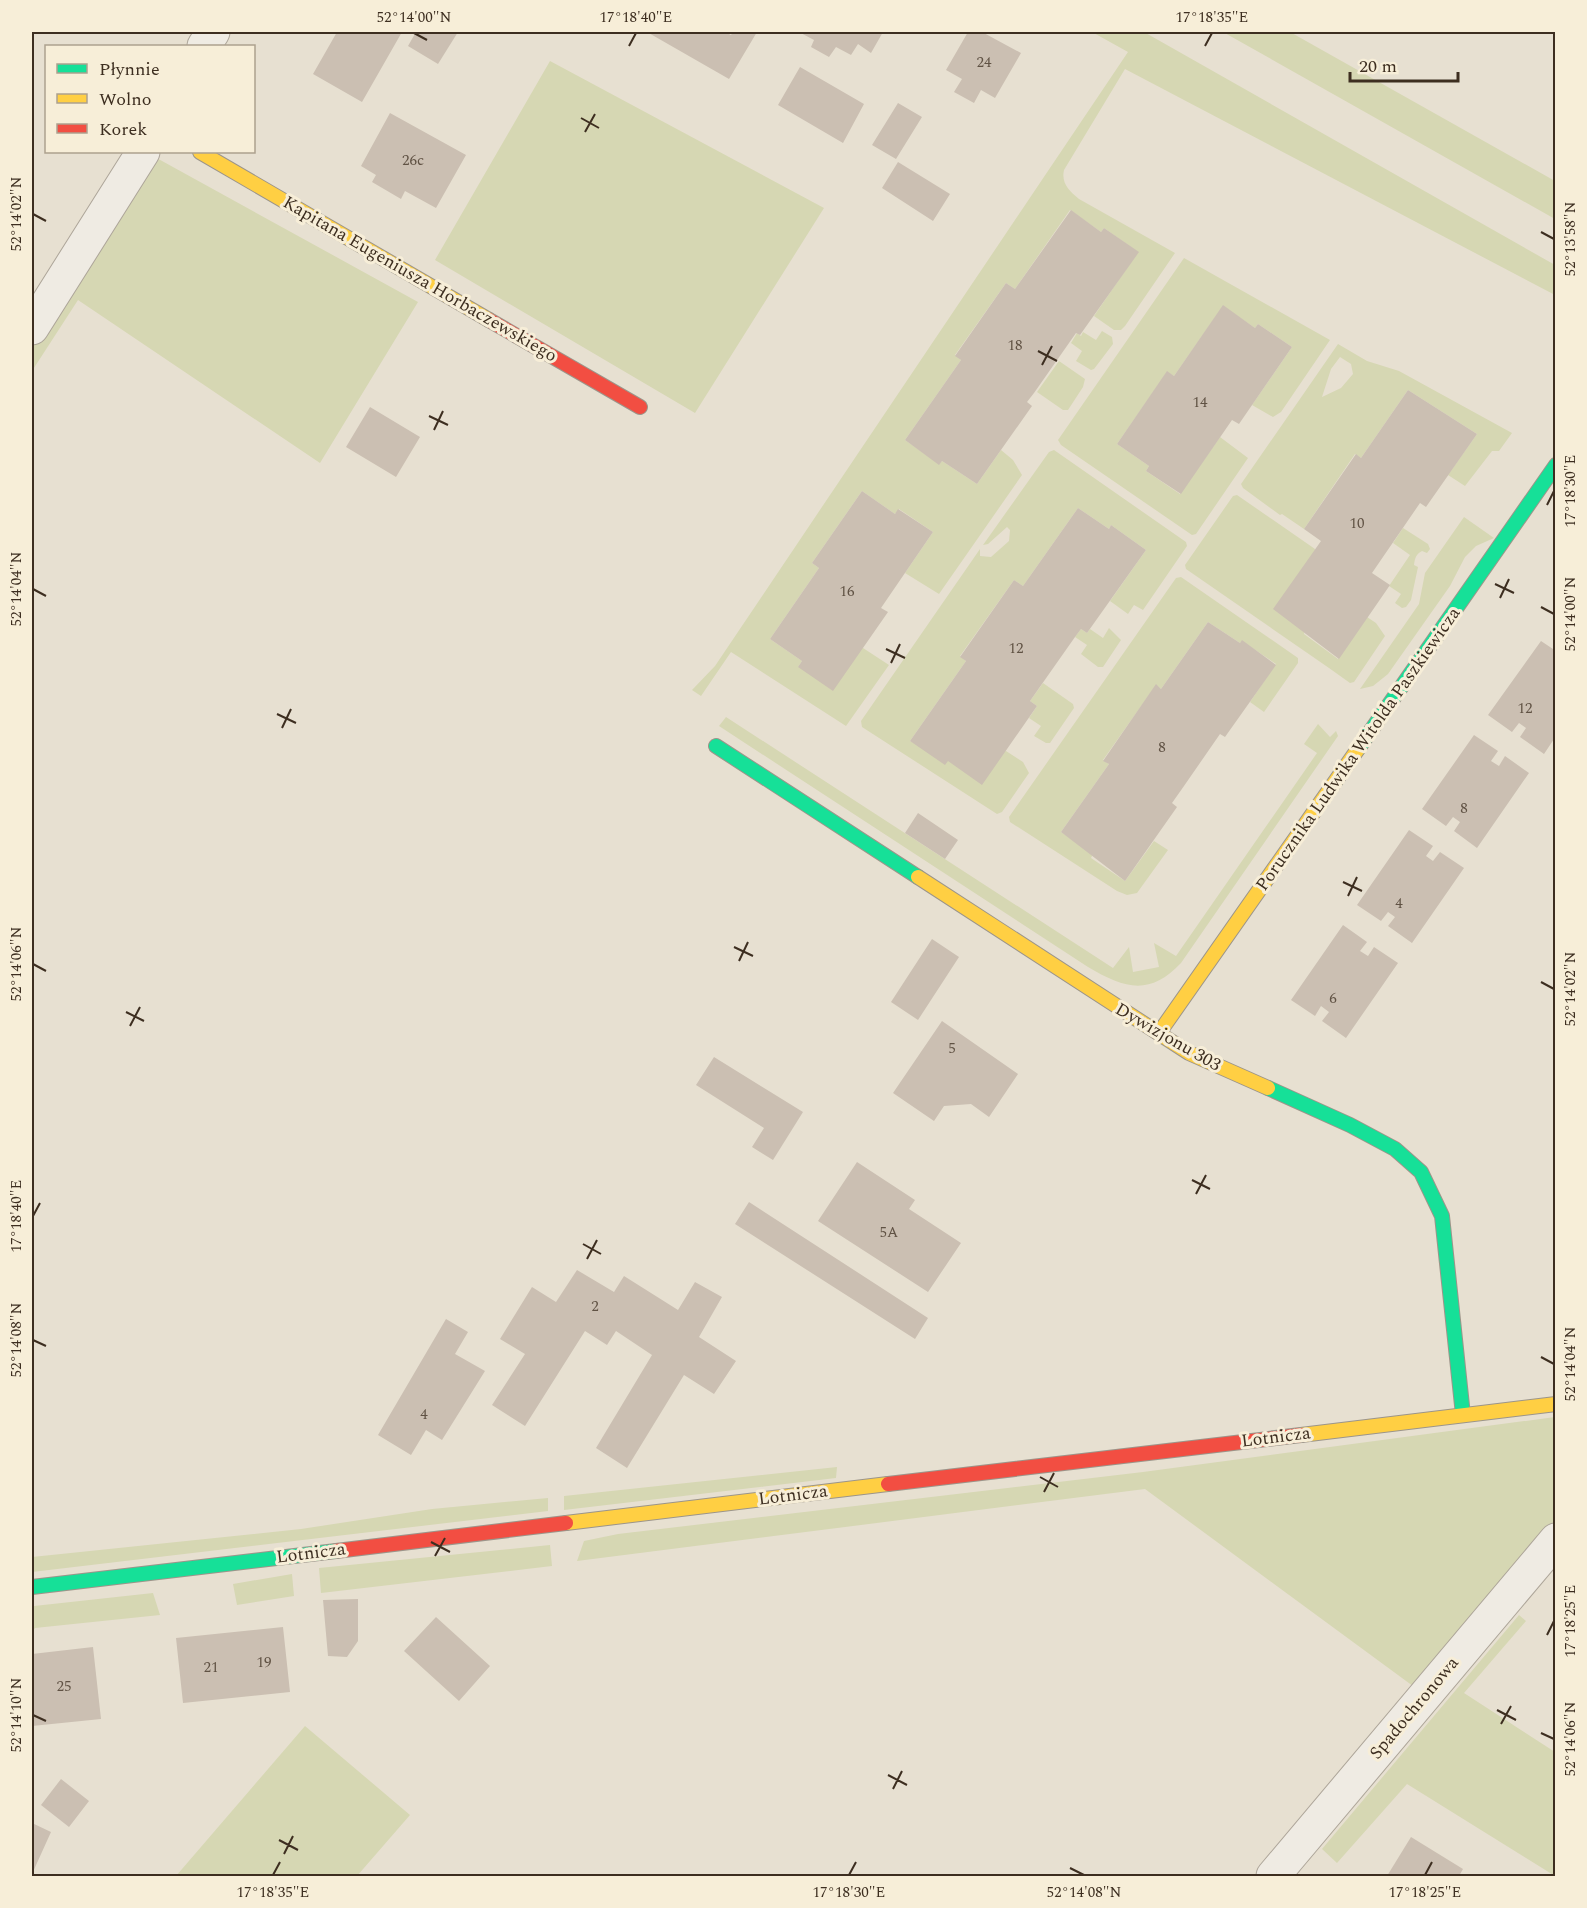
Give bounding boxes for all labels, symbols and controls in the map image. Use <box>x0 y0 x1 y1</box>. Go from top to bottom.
text: 52°14'00"N <box>377 6 452 29</box>
text: 17°18'40"E <box>600 6 672 29</box>
text: 17°18'35"E <box>1176 6 1248 29</box>
legend <box>45 45 255 153</box>
scale bar <box>1350 45 1458 83</box>
house number: 24 <box>976 51 992 74</box>
text: 20 m <box>1359 53 1397 80</box>
text: Płynnie <box>99 56 160 83</box>
text: Wolno <box>99 86 152 113</box>
text: Korek <box>99 116 147 143</box>
house number: 26c <box>402 149 424 172</box>
text: 52°14'02"N <box>5 176 28 252</box>
street label: Kapitana Eugeniusza Horbaczewskiego <box>278 189 562 369</box>
text: 52°13'58"N <box>1559 201 1582 277</box>
house number: 18 <box>1007 334 1023 357</box>
house number: 14 <box>1192 391 1208 414</box>
text: 17°18'30"E <box>1559 455 1582 527</box>
house number: 10 <box>1349 512 1365 535</box>
text: 52°14'04"N <box>5 551 28 627</box>
text: 52°14'00"N <box>1559 576 1582 652</box>
house number: 16 <box>839 580 855 603</box>
street label: Porucznika Ludwika Witolda Paszkiewicza <box>1249 601 1467 897</box>
house number: 12 <box>1008 637 1024 660</box>
house number: 12 <box>1517 697 1533 720</box>
house number: 8 <box>1158 736 1166 759</box>
house number: 8 <box>1460 797 1468 820</box>
house number: 4 <box>1395 892 1403 915</box>
text: 52°14'06"N <box>5 926 28 1002</box>
text: 52°14'02"N <box>1559 951 1582 1027</box>
house number: 6 <box>1329 987 1337 1010</box>
street label: Dywizjonu 303 <box>1110 996 1226 1078</box>
house number: 5 <box>948 1037 956 1060</box>
text: 17°18'40"E <box>5 1180 28 1252</box>
house number: 5A <box>880 1221 898 1244</box>
house number: 2 <box>591 1295 599 1318</box>
text: 52°14'08"N <box>5 1302 28 1378</box>
text: 52°14'04"N <box>1559 1326 1582 1402</box>
house number: 4 <box>420 1403 428 1426</box>
street label: Lotnicza <box>1240 1419 1312 1455</box>
street label: Lotnicza <box>757 1477 829 1513</box>
street label: Lotnicza <box>275 1535 347 1571</box>
text: 17°18'25"E <box>1559 1585 1582 1657</box>
house number: 19 <box>256 1651 272 1674</box>
street label: Spadochronowa <box>1363 1651 1465 1765</box>
house number: 21 <box>203 1656 219 1679</box>
house number: 25 <box>56 1675 72 1698</box>
text: 52°14'10"N <box>5 1677 28 1753</box>
text: 52°14'06"N <box>1559 1701 1582 1777</box>
text: 17°18'35"E <box>237 1881 309 1904</box>
text: 17°18'30"E <box>813 1881 885 1904</box>
text: 52°14'08"N <box>1047 1881 1122 1904</box>
text: 17°18'25"E <box>1389 1881 1461 1904</box>

